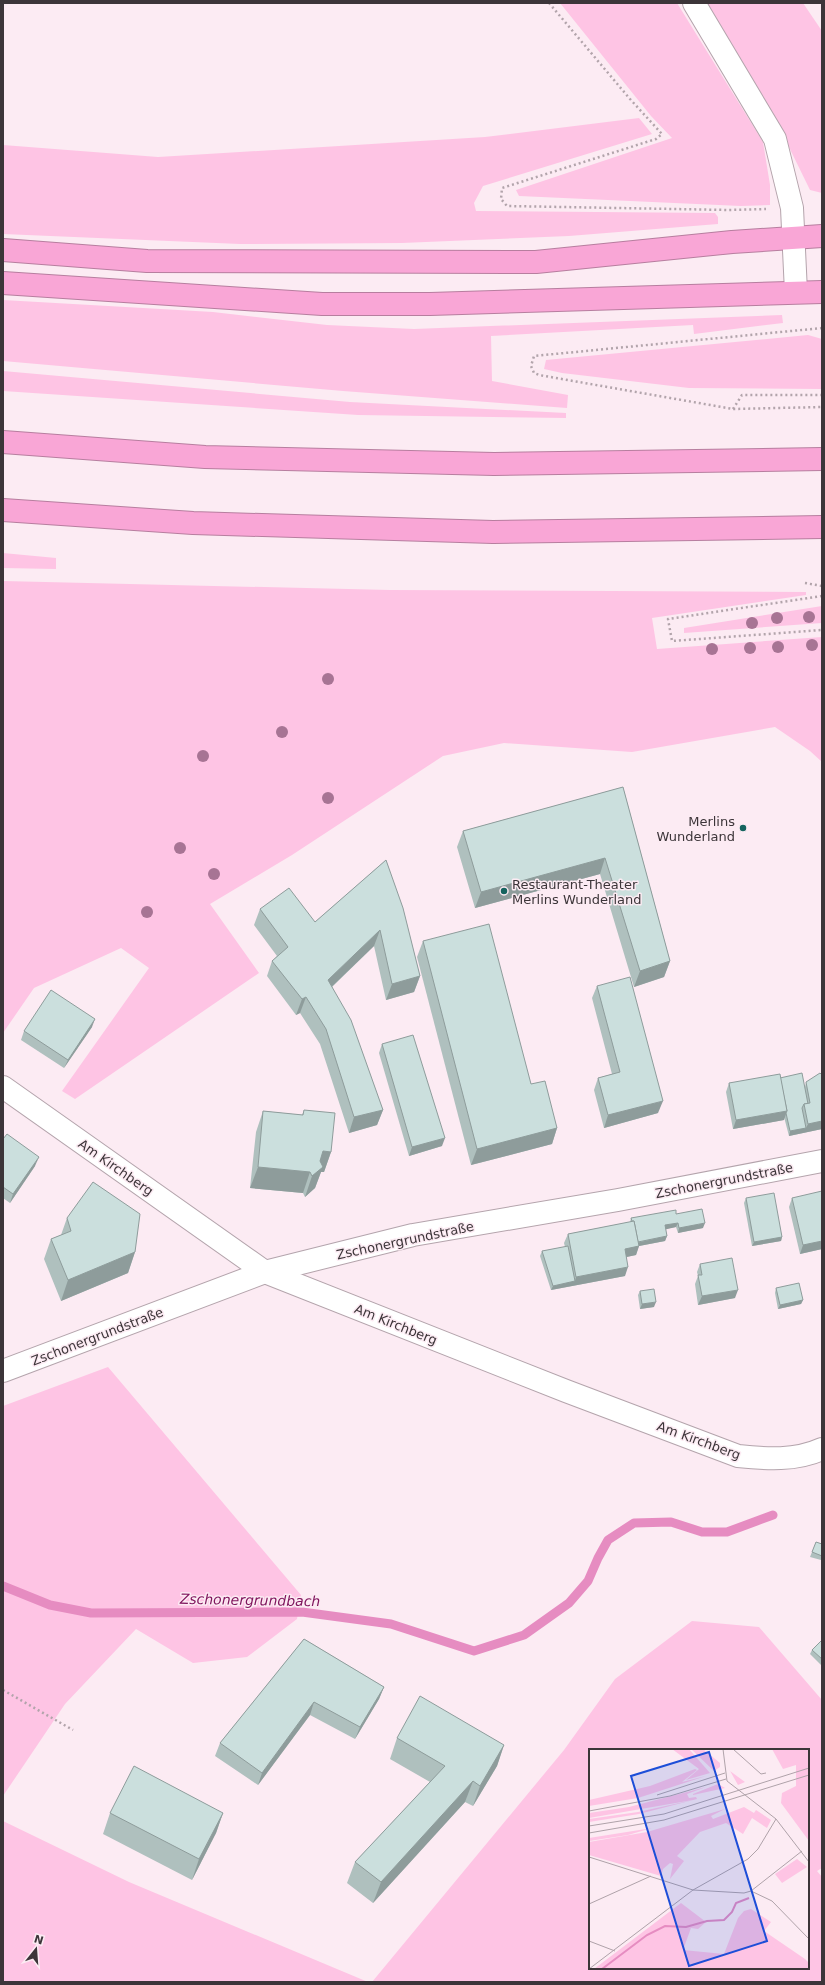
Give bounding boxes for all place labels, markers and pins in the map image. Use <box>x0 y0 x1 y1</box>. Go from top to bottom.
place label: Merlins Wunderland <box>656 814 735 844</box>
marker: Merlins Wunderland <box>738 823 748 833</box>
place label: Restaurant-Theater Merlins Wunderland <box>512 877 641 907</box>
marker: Restaurant-Theater Merlins Wunderland <box>499 886 509 896</box>

